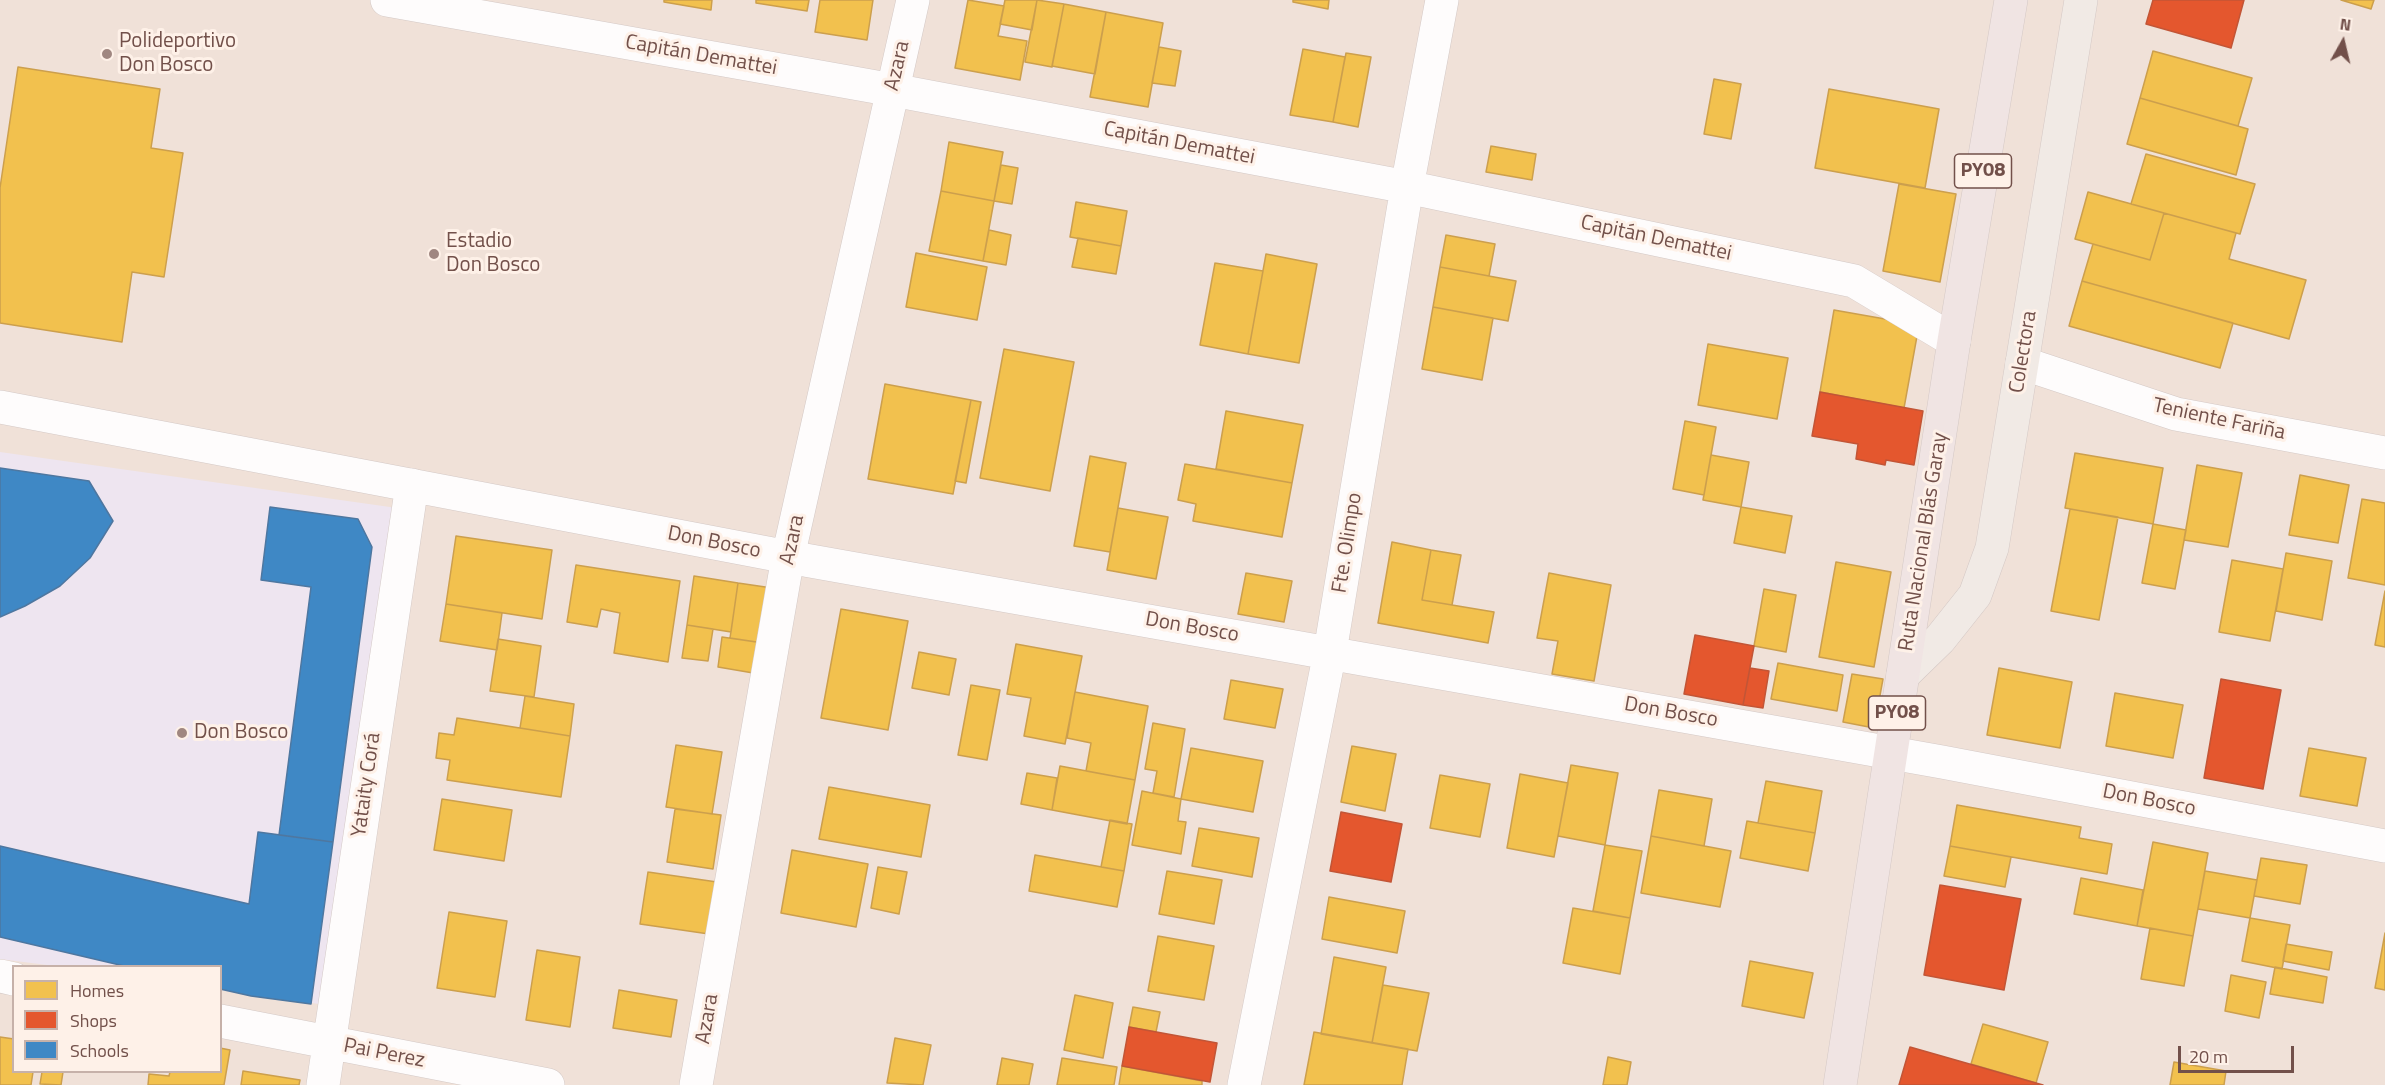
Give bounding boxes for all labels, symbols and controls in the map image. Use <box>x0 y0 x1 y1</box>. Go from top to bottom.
north arrow <box>2313 12 2373 72</box>
text: N <box>2338 12 2353 37</box>
place label: Polideportivo Don Bosco <box>119 29 236 79</box>
street label: Capitán Demattei <box>623 30 779 82</box>
street label: Azara <box>880 39 916 93</box>
marker: Polideportivo Don Bosco <box>100 47 114 61</box>
street label: Capitán Demattei <box>1101 117 1257 171</box>
road number: PY08 <box>1954 154 2012 188</box>
street label: Capitán Demattei <box>1578 211 1734 267</box>
place label: Estadio Don Bosco <box>446 229 540 279</box>
marker: Estadio Don Bosco <box>427 247 441 261</box>
street label: Colectora <box>2005 309 2043 395</box>
street label: Teniente Fariña <box>2151 394 2287 446</box>
street label: Ruta Nacional Blás Garay <box>1894 431 1954 653</box>
street label: Fte. Olimpo <box>1328 491 1368 595</box>
street label: Azara <box>775 513 811 567</box>
street label: Don Bosco <box>665 522 763 564</box>
street label: Don Bosco <box>1143 607 1241 649</box>
street label: Don Bosco <box>1622 692 1720 734</box>
road number: PY08 <box>1868 696 1926 730</box>
place label: Don Bosco <box>194 720 288 746</box>
marker: Don Bosco <box>175 726 189 740</box>
street label: Yataity Corá <box>347 731 387 839</box>
street label: Don Bosco <box>2100 780 2198 822</box>
legend <box>12 965 222 1073</box>
text: Homes <box>70 977 124 1004</box>
street label: Azara <box>691 992 725 1046</box>
text: Shops <box>70 1007 117 1034</box>
street label: Pai Perez <box>341 1034 427 1074</box>
scale bar <box>2181 1034 2296 1072</box>
text: Schools <box>70 1037 129 1064</box>
text: 20 m <box>2189 1043 2228 1070</box>

